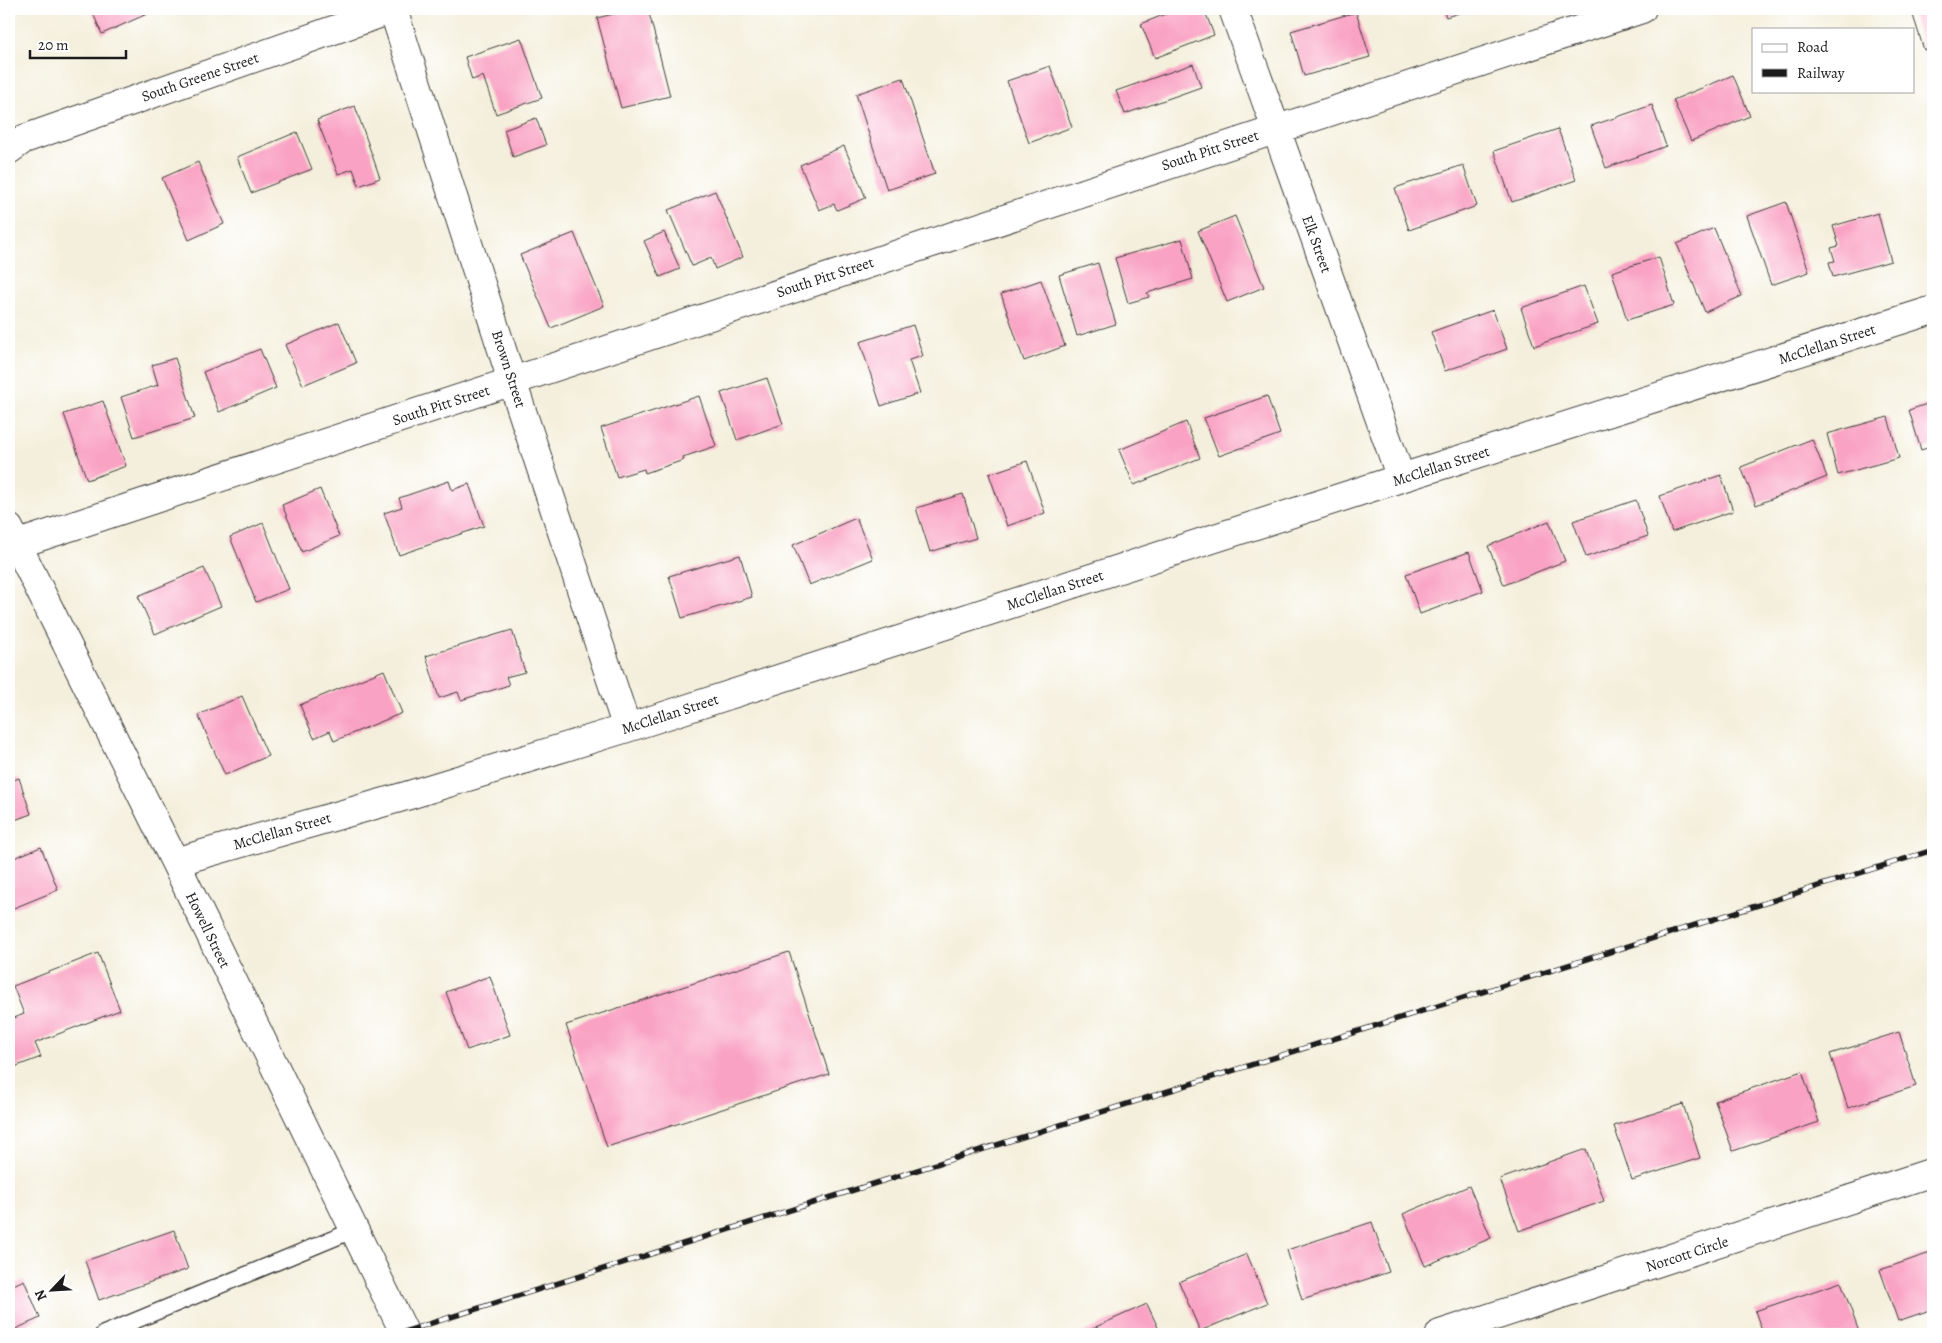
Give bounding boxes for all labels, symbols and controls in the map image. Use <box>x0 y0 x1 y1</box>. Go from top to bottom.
scale bar <box>30 28 126 60</box>
legend <box>1752 28 1914 92</box>
text: 20 m <box>38 35 69 55</box>
text: Road <box>1797 37 1829 57</box>
street label: South Greene Street <box>139 48 261 106</box>
text: Railway <box>1797 63 1845 83</box>
street label: South Pitt Street <box>1159 125 1261 175</box>
street label: Elk Street <box>1297 212 1337 276</box>
street label: South Pitt Street <box>774 252 876 302</box>
street label: McClellan Street <box>1776 319 1878 369</box>
street label: Brown Street <box>487 328 531 410</box>
street label: South Pitt Street <box>390 380 492 430</box>
street label: McClellan Street <box>1390 441 1492 491</box>
street label: McClellan Street <box>1004 565 1106 615</box>
street label: McClellan Street <box>619 689 721 739</box>
street label: McClellan Street <box>231 807 333 855</box>
street label: Howell Street <box>181 889 235 971</box>
street label: Norcott Circle <box>1643 1231 1731 1277</box>
north arrow <box>28 1266 78 1316</box>
text: N <box>30 1287 51 1304</box>

